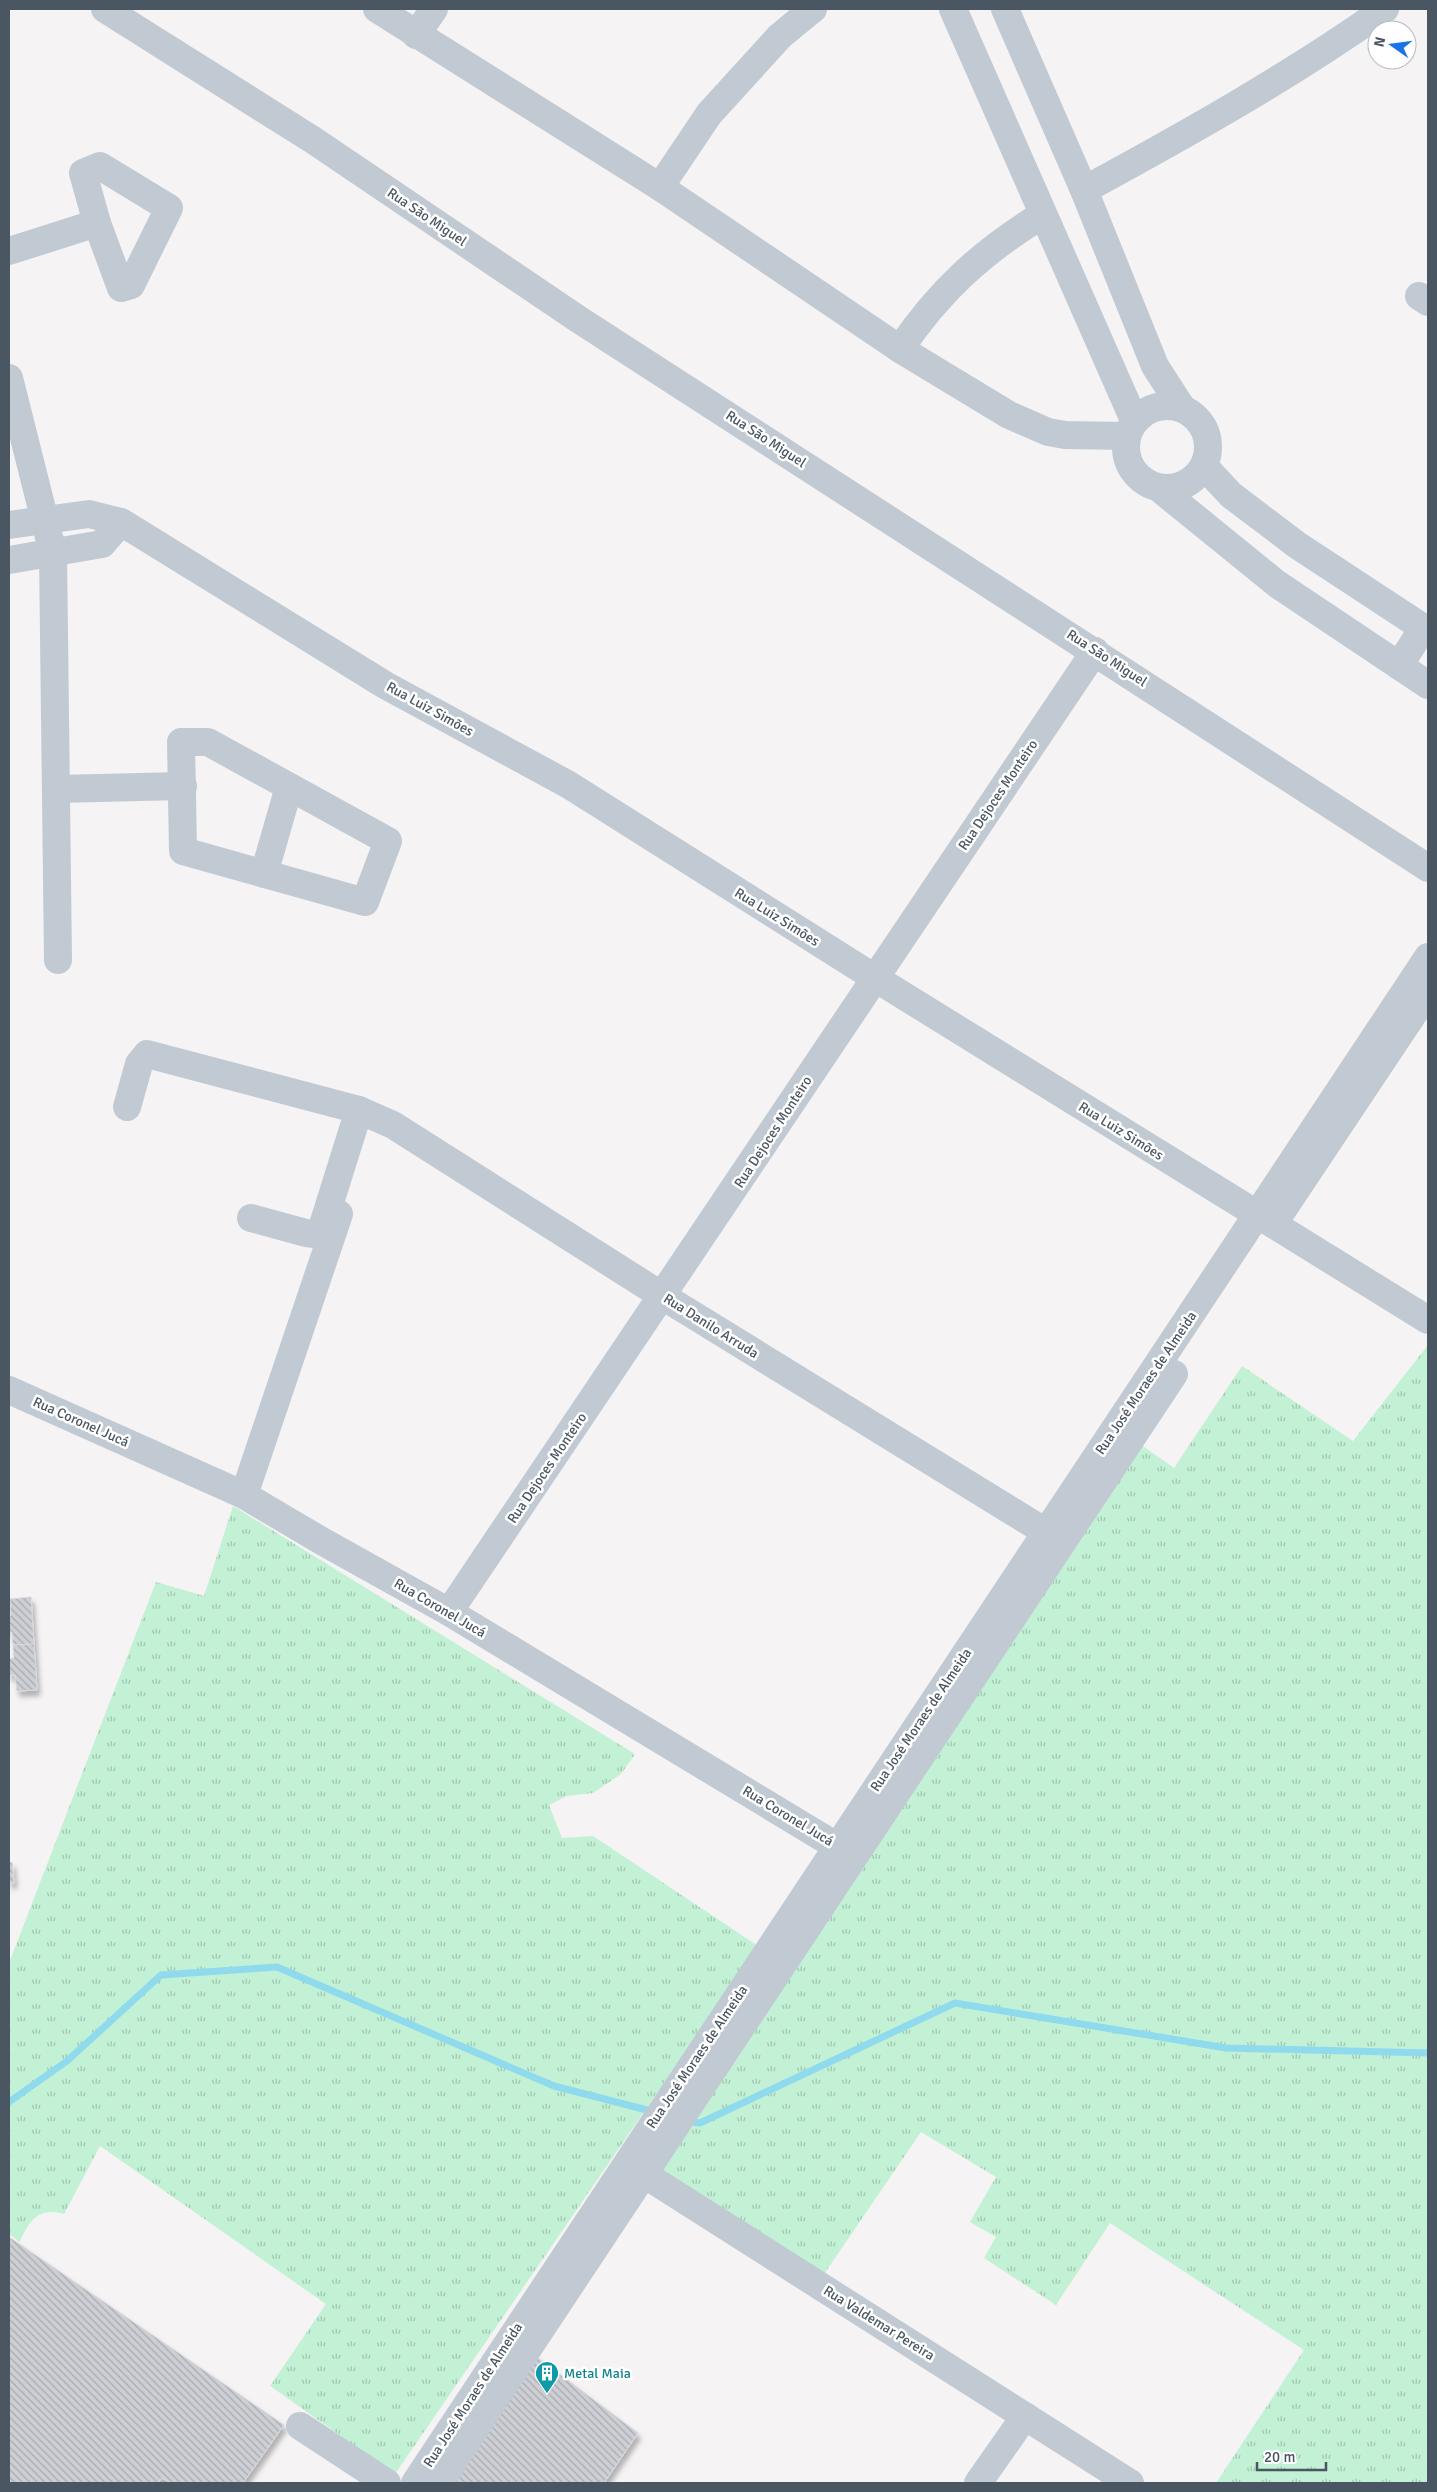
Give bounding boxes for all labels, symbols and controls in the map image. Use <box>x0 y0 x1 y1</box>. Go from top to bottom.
north arrow <box>1367 20 1417 70</box>
text: N <box>1370 35 1389 49</box>
street label: Rua São Miguel <box>384 184 470 250</box>
street label: Rua São Miguel <box>723 407 809 471</box>
street label: Rua São Miguel <box>1064 626 1150 690</box>
street label: Rua Luiz Simões <box>384 678 476 740</box>
street label: Rua Dejoces Monteiro <box>955 736 1041 854</box>
street label: Rua Luiz Simões <box>731 884 823 950</box>
street label: Rua Dejoces Monteiro <box>730 1073 816 1191</box>
street label: Rua Luiz Simões <box>1075 1098 1167 1164</box>
street label: Rua Danilo Arruda <box>660 1290 762 1362</box>
street label: Rua José Moraes de Almeida <box>1092 1308 1200 1458</box>
street label: Rua Coronel Jucá <box>30 1393 132 1451</box>
street label: Rua Dejoces Monteiro <box>504 1409 590 1527</box>
street label: Rua Coronel Jucá <box>391 1575 489 1641</box>
street label: Rua José Moraes de Almeida <box>867 1645 975 1795</box>
street label: Rua Coronel Jucá <box>739 1782 837 1850</box>
street label: Rua José Moraes de Almeida <box>643 1982 751 2132</box>
street label: Rua Valdemar Pereira <box>820 2282 938 2364</box>
street label: Rua José Moraes de Almeida <box>420 2319 526 2471</box>
building icon: Metal Maia <box>534 2360 560 2394</box>
place label: Metal Maia <box>564 2365 631 2382</box>
scale bar <box>1257 2440 1326 2472</box>
text: 20 m <box>1264 2448 1295 2466</box>

